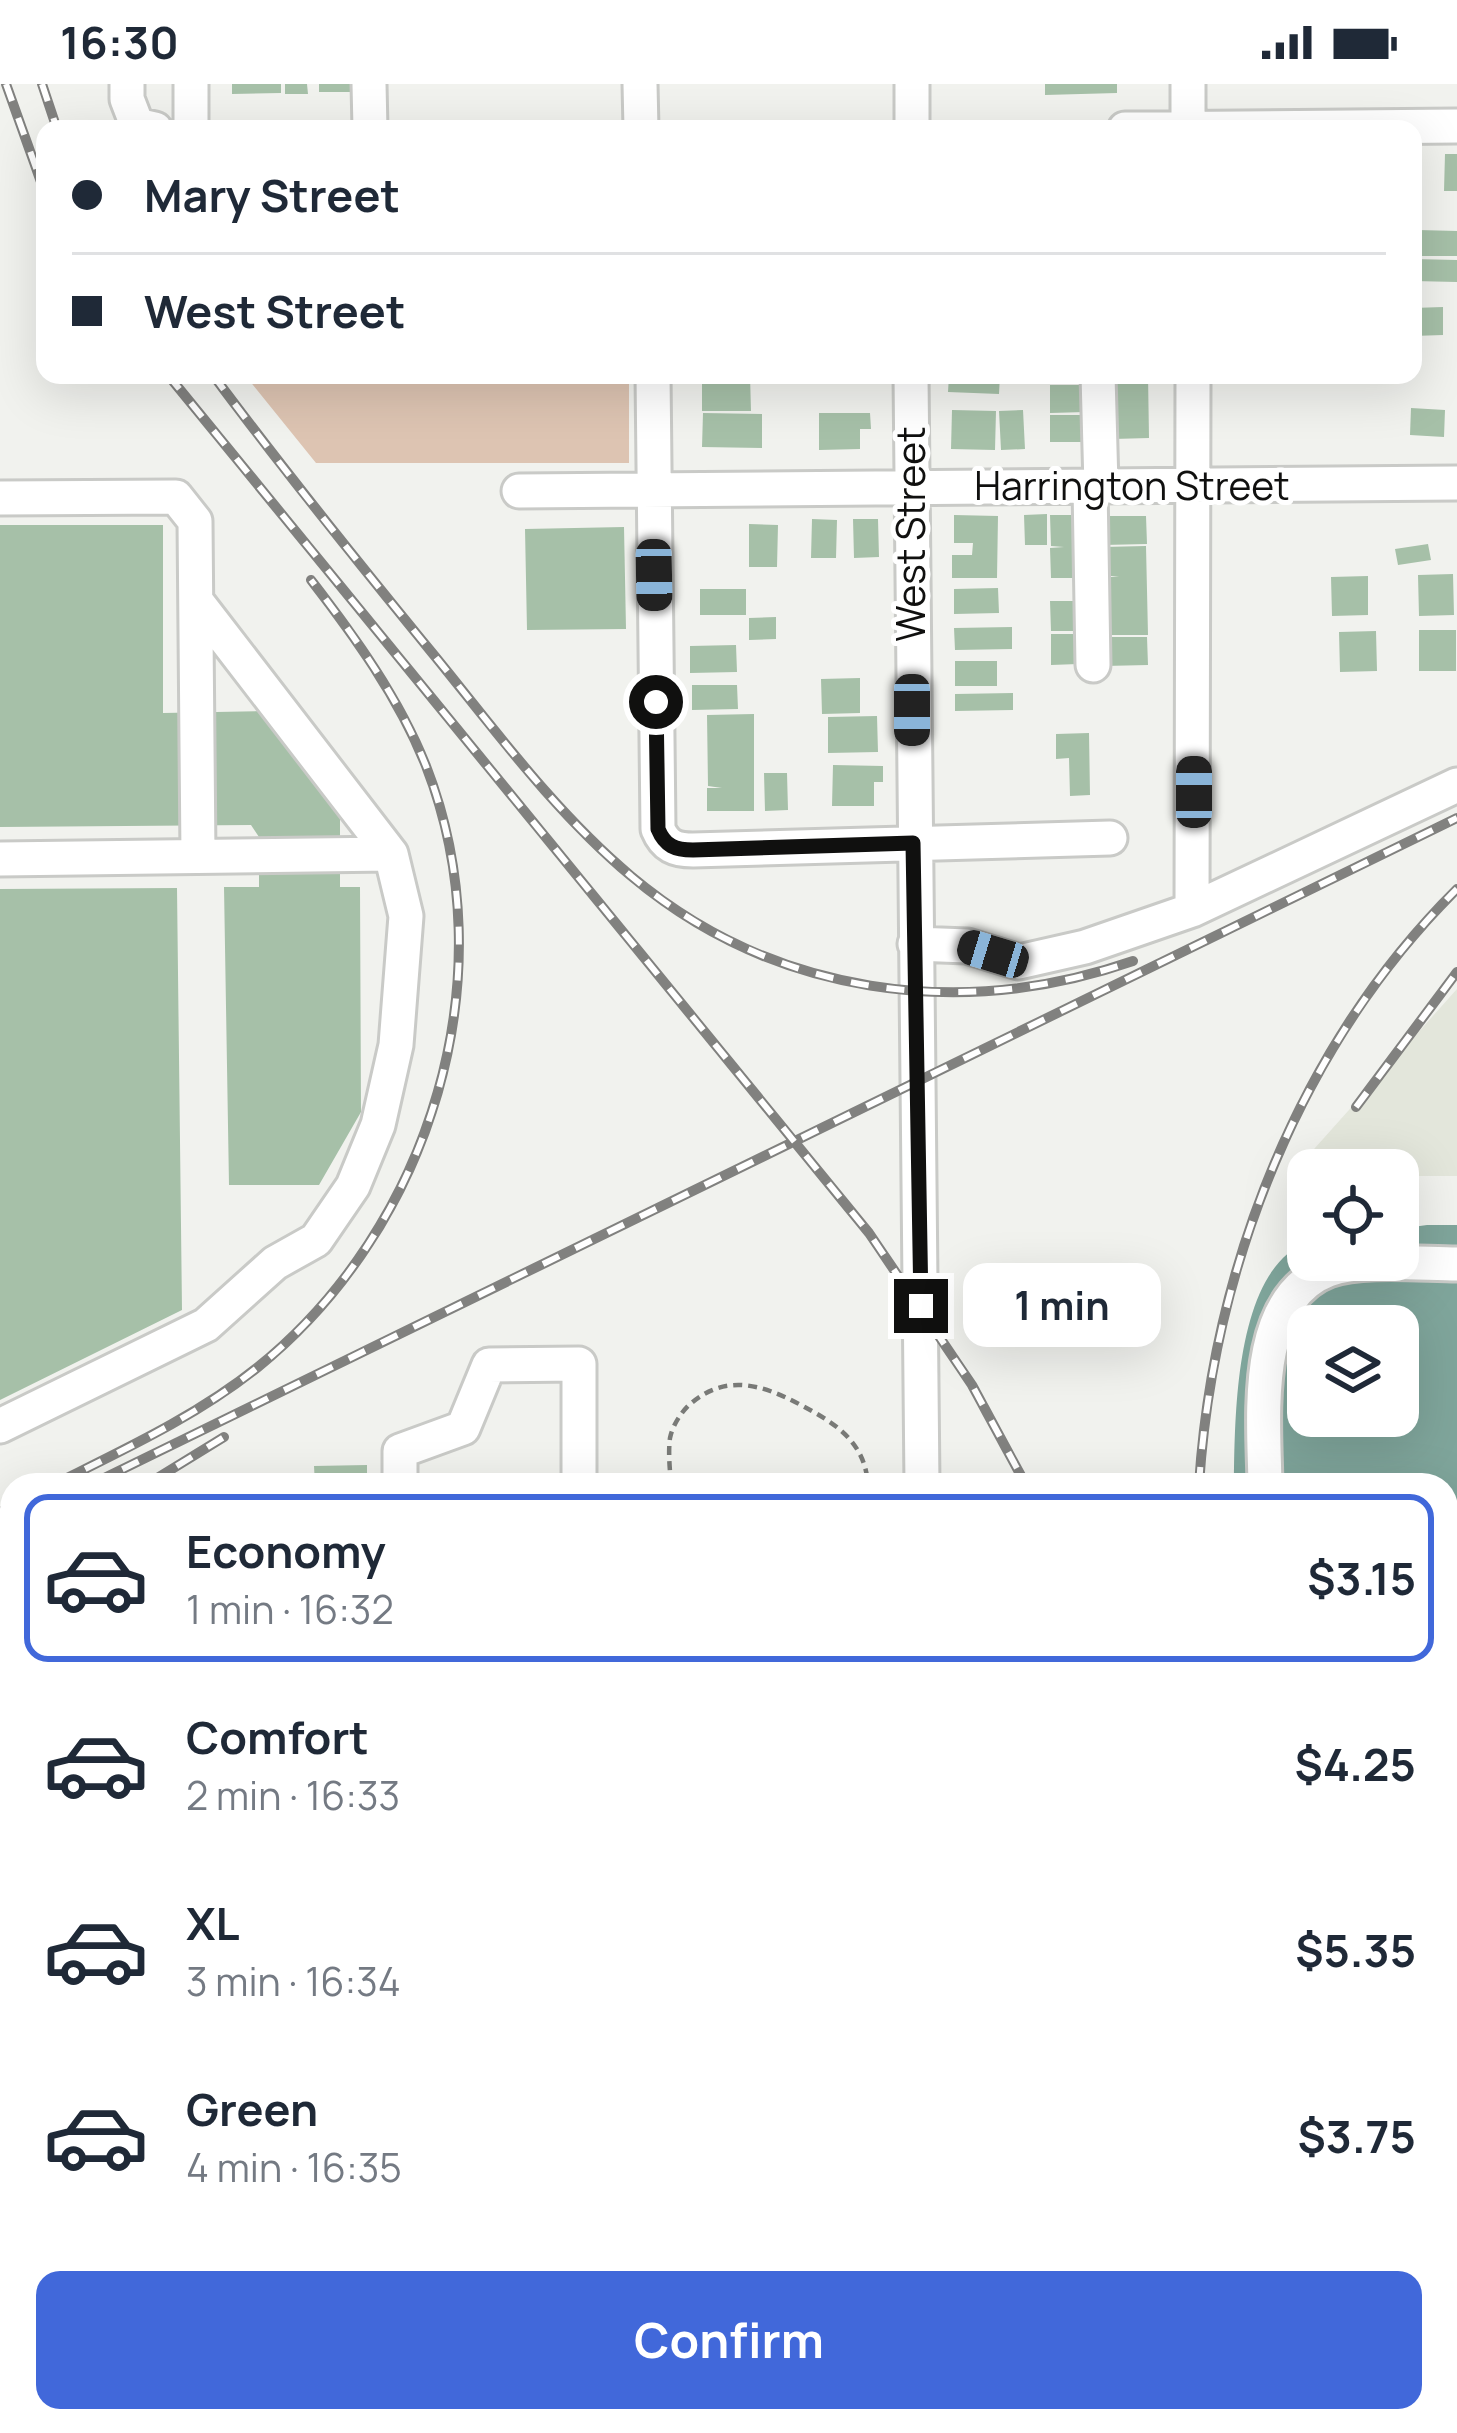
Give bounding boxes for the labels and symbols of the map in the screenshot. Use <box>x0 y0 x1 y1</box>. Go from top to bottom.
street label: West Street <box>883 426 937 642</box>
street label: Harrington Street <box>974 458 1290 512</box>
car <box>635 539 673 611</box>
car <box>894 674 930 746</box>
route start <box>629 675 683 729</box>
car <box>1176 756 1212 828</box>
car <box>953 926 1033 982</box>
callout: 1 min <box>963 1264 1161 1348</box>
route end <box>894 1279 948 1333</box>

